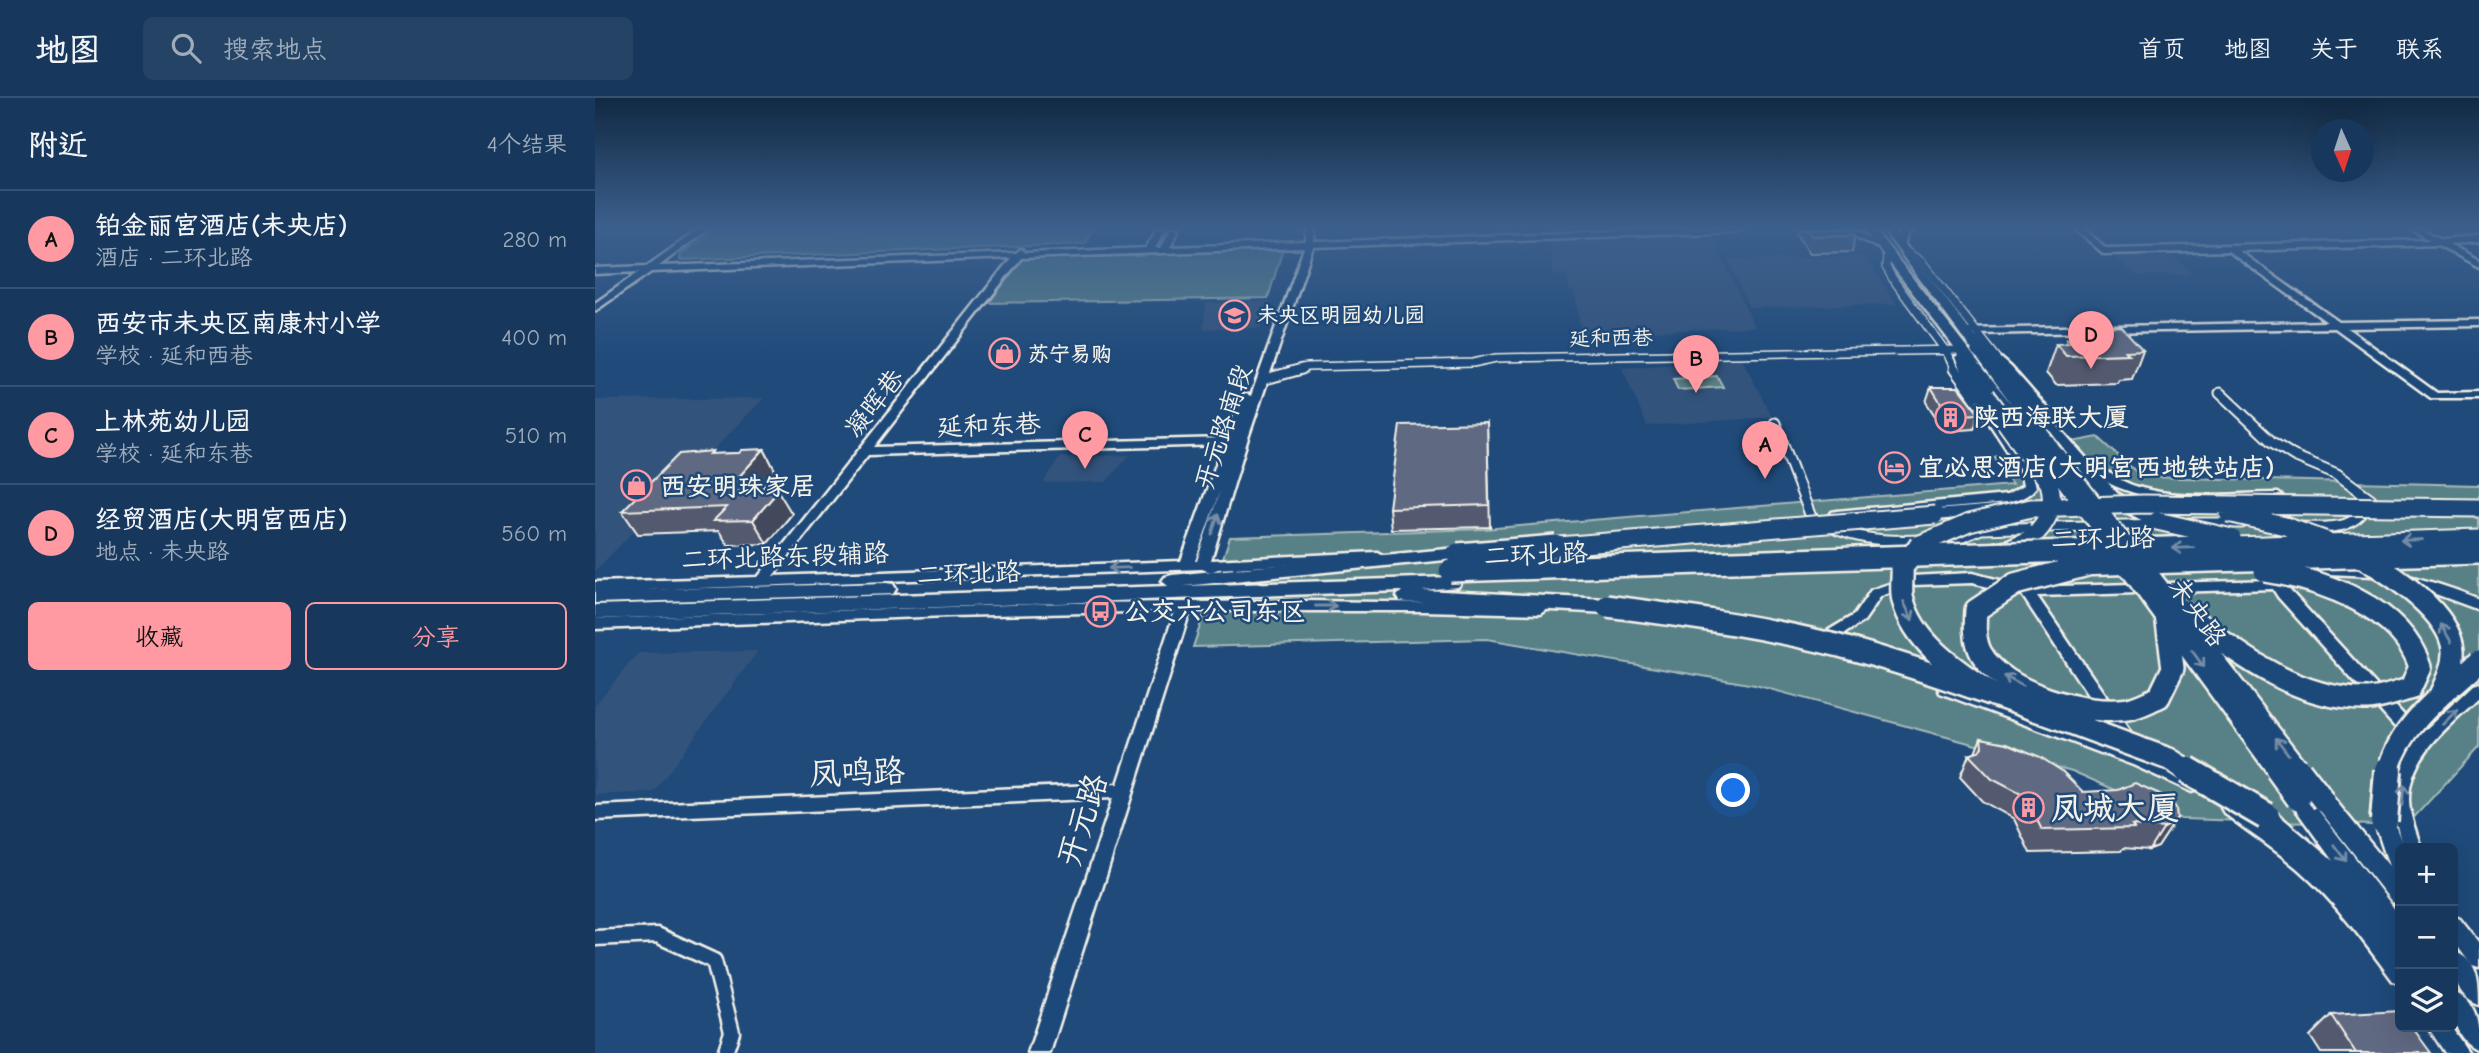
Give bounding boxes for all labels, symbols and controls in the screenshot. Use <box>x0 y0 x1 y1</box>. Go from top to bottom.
search box <box>143 17 633 80</box>
icon: search <box>167 29 205 67</box>
text: 地图 <box>35 31 101 69</box>
text: 搜索地点 <box>223 35 327 65</box>
text: 首页 <box>2138 35 2186 63</box>
text: 地图 <box>2224 35 2272 63</box>
text: 关于 <box>2310 35 2358 63</box>
text: 联系 <box>2396 35 2444 63</box>
north arrow <box>2311 119 2374 182</box>
text: 附近 <box>28 128 88 163</box>
text: 4个结果 <box>487 131 567 158</box>
text: 铂金丽宫酒店(未央店) <box>95 211 348 241</box>
text: A <box>45 226 57 253</box>
text: 280 m <box>502 226 567 253</box>
text: 酒店 · 二环北路 <box>95 244 252 271</box>
school or university icon: 未央区明园幼儿园 <box>1217 298 1251 332</box>
place label: 未央区明园幼儿园 <box>1257 303 1425 327</box>
text: 西安市未央区南康村小学 <box>95 309 381 339</box>
pin: D <box>2068 311 2114 369</box>
text: B <box>44 324 58 351</box>
text: 400 m <box>501 324 567 351</box>
street label: 延和西巷 <box>1569 325 1653 351</box>
pin: B <box>1673 335 1719 393</box>
shop icon: 苏宁易购 <box>988 337 1022 371</box>
text: 学校 · 延和西巷 <box>95 342 252 369</box>
place label: 苏宁易购 <box>1028 342 1112 366</box>
street label: 开元路南段 <box>1190 361 1258 494</box>
street label: 凝晖巷 <box>839 364 911 444</box>
building icon: 陕西海联大厦 <box>1933 400 1967 434</box>
place label: 陕西海联大厦 <box>1973 403 2129 433</box>
text: 上林苑幼儿园 <box>95 407 251 437</box>
street label: 延和东巷 <box>937 409 1042 443</box>
pin: C <box>1062 411 1108 469</box>
pin: A <box>1742 421 1788 479</box>
text: C <box>44 422 58 449</box>
text: 510 m <box>505 422 567 449</box>
text: 学校 · 延和东巷 <box>95 440 252 467</box>
hotel icon: 宜必思酒店(大明宫西地铁站店) <box>1878 450 1912 484</box>
place label: 宜必思酒店(大明宫西地铁站店) <box>1918 453 2275 483</box>
shop icon: 西安明珠家居 <box>620 469 654 503</box>
place label: 西安明珠家居 <box>660 472 816 502</box>
text: 经贸酒店(大明宫西店) <box>95 505 348 535</box>
one-way arrow <box>1210 514 1223 536</box>
text: D <box>44 520 58 547</box>
text: 560 m <box>501 520 567 547</box>
street label: 二环北路 <box>2051 523 2155 555</box>
one-way arrow <box>2400 533 2423 547</box>
text: 地点 · 未央路 <box>95 538 229 565</box>
street label: 二环北路东段辅路 <box>681 538 890 576</box>
street label: 二环北路 <box>1484 538 1589 572</box>
one-way arrow <box>2172 541 2195 554</box>
street label: 二环北路 <box>917 557 1022 591</box>
one-way arrow <box>1108 561 1131 574</box>
street label: 未央路 <box>2162 572 2232 653</box>
bus stop icon: 公交六公司东区 <box>1084 594 1118 628</box>
place label: 公交六公司东区 <box>1124 597 1306 627</box>
one-way arrow <box>1314 599 1337 613</box>
one-way arrow <box>1902 600 1915 621</box>
button: 收藏 <box>28 602 291 670</box>
button: 分享 <box>305 602 567 670</box>
one-way arrow <box>2439 624 2453 644</box>
one-way arrow <box>2191 649 2205 668</box>
one-way arrow <box>2003 674 2023 688</box>
one-way arrow <box>2441 709 2458 726</box>
one-way arrow <box>2275 737 2290 756</box>
street label: 凤鸣路 <box>808 752 906 793</box>
street label: 开元路 <box>1050 769 1115 872</box>
your location <box>1716 773 1750 807</box>
one-way arrow <box>2397 784 2410 807</box>
place label: 凤城大厦 <box>2051 790 2179 827</box>
building icon: 凤城大厦 <box>2011 791 2045 825</box>
map controls <box>2395 843 2458 1032</box>
button: + <box>2395 843 2458 906</box>
one-way arrow <box>2332 844 2347 862</box>
button: − <box>2395 906 2458 969</box>
button: layers <box>2395 969 2458 1032</box>

